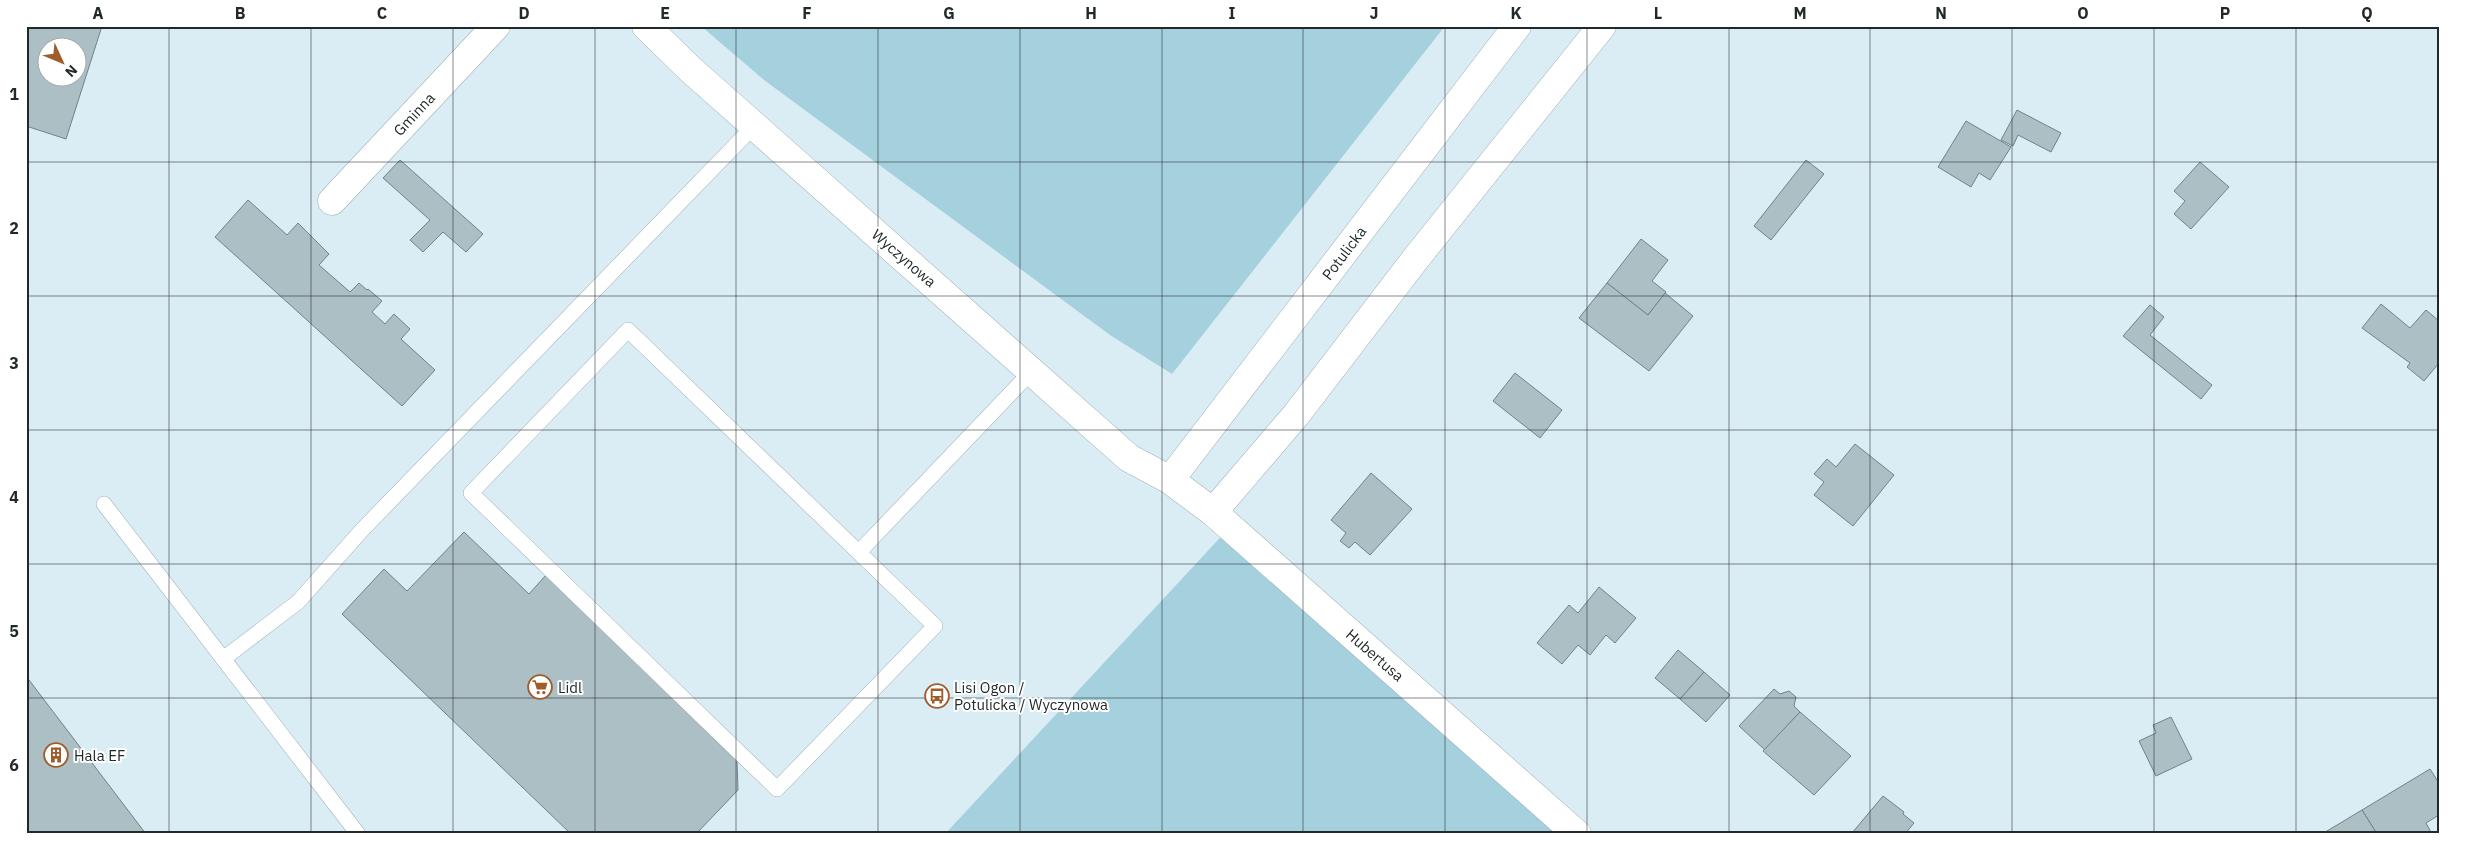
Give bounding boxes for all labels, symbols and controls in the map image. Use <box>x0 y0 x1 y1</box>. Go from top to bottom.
text: A <box>93 3 104 23</box>
text: B <box>235 3 246 23</box>
text: C <box>377 3 387 23</box>
text: D <box>518 3 530 23</box>
text: E <box>660 3 670 23</box>
text: F <box>802 3 812 23</box>
text: G <box>943 3 955 23</box>
text: H <box>1085 3 1097 23</box>
text: I <box>1229 3 1236 23</box>
text: J <box>1370 3 1378 23</box>
text: K <box>1510 3 1522 23</box>
text: L <box>1654 3 1662 23</box>
text: M <box>1793 3 1807 23</box>
text: N <box>1935 3 1947 23</box>
text: O <box>2077 3 2089 23</box>
text: P <box>2220 3 2230 23</box>
text: Q <box>2361 3 2373 23</box>
north arrow <box>38 38 88 88</box>
text: N <box>61 61 81 81</box>
text: 1 <box>9 84 19 104</box>
street label: Gminna <box>389 88 439 140</box>
text: 2 <box>9 218 19 238</box>
street label: Potulicka <box>1318 222 1370 284</box>
street label: Wyczynowa <box>868 225 940 291</box>
text: 3 <box>9 353 19 373</box>
text: 4 <box>9 487 19 507</box>
text: 5 <box>9 621 19 641</box>
street label: Hubertusa <box>1342 625 1408 685</box>
supermarket icon: Lidl <box>527 674 553 700</box>
place label: Lidl <box>558 678 582 697</box>
place label: Lisi Ogon / Potulicka / Wyczynowa <box>954 678 1108 714</box>
bus stop icon: Lisi Ogon / Potulicka / Wyczynowa <box>924 683 950 709</box>
building icon: Hala EF <box>43 742 69 768</box>
place label: Hala EF <box>74 746 125 765</box>
text: 6 <box>9 755 19 775</box>

